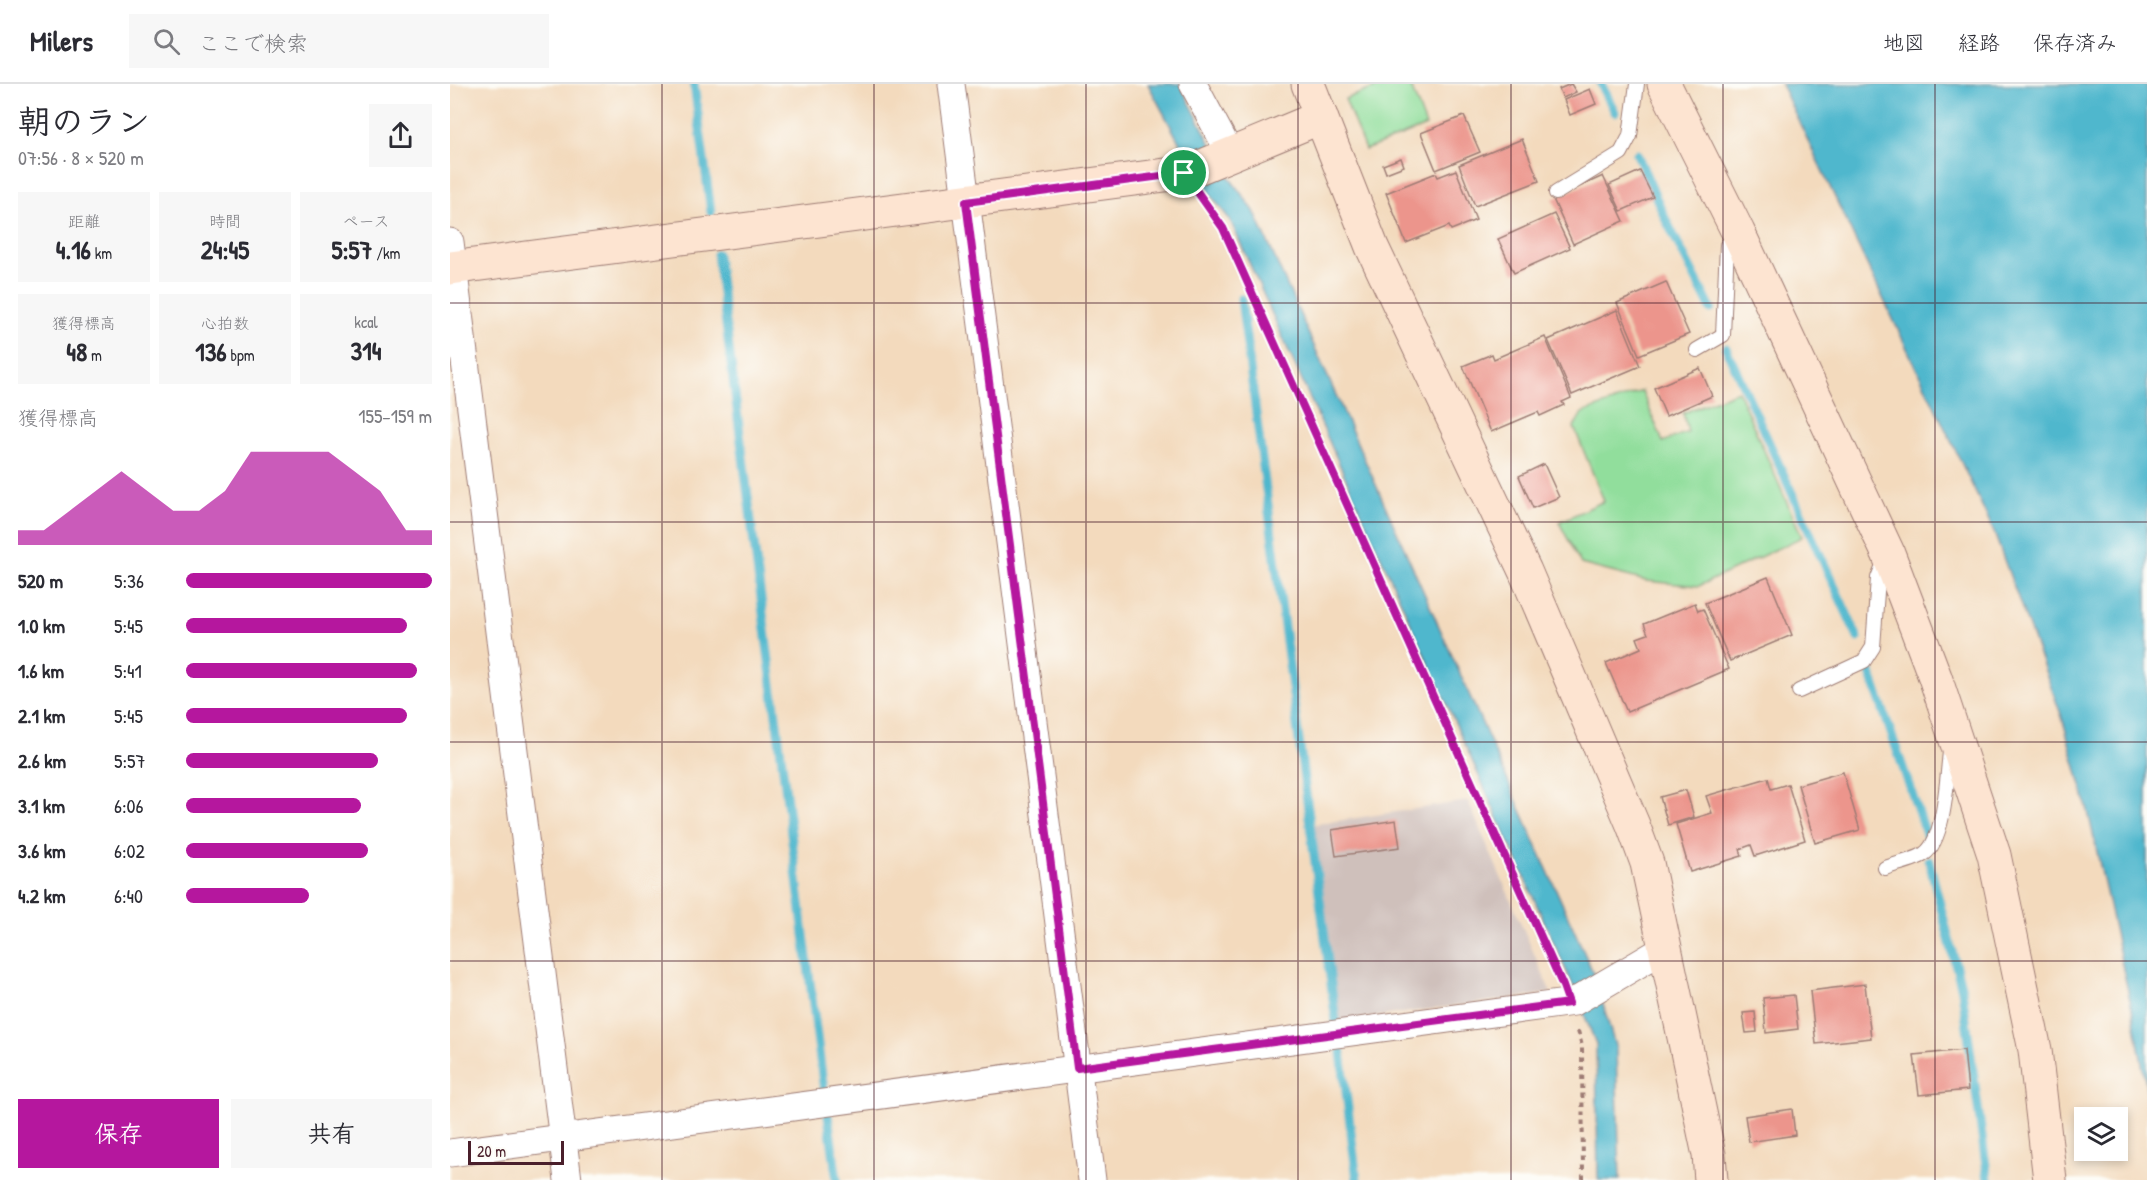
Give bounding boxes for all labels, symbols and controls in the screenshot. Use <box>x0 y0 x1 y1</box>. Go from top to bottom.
search box <box>129 14 549 68</box>
text: Milers <box>30 22 93 60</box>
icon: search <box>150 25 183 58</box>
text: ここで検索 <box>198 28 308 58</box>
text: 地図 <box>1883 28 1925 57</box>
text: 経路 <box>1958 28 2000 57</box>
text: 保存済み <box>2033 28 2117 57</box>
text: 朝のラン <box>18 99 150 143</box>
button: share <box>369 104 432 167</box>
text: 07:56 · 8 × 520 m <box>18 144 144 171</box>
pin <box>1158 147 1209 198</box>
icon: arrive <box>1167 156 1200 189</box>
text: 距離 <box>68 210 100 232</box>
text: 時間 <box>209 210 241 232</box>
text: ペース <box>342 210 390 232</box>
text: 4.16 <box>56 232 91 267</box>
text: 24:45 <box>201 232 249 267</box>
text: 5:57 <box>332 232 372 267</box>
text: km <box>91 242 112 264</box>
text: /km <box>372 242 400 264</box>
text: kcal <box>354 311 378 333</box>
text: 獲得標高 <box>52 312 116 334</box>
text: 心拍数 <box>201 312 249 334</box>
text: 314 <box>351 333 381 368</box>
text: 48 <box>66 334 87 369</box>
text: 136 <box>195 334 227 369</box>
text: m <box>87 344 102 366</box>
text: bpm <box>227 344 255 366</box>
text: 155–159 m <box>358 402 432 429</box>
text: 獲得標高 <box>18 404 98 431</box>
text: 520 m <box>18 567 63 594</box>
text: 5:36 <box>114 567 144 594</box>
text: 1.0 km <box>18 612 65 639</box>
text: 5:45 <box>114 612 143 639</box>
text: 1.6 km <box>18 657 64 684</box>
text: 5:41 <box>114 657 142 684</box>
text: 2.1 km <box>18 702 65 729</box>
text: 5:45 <box>114 702 143 729</box>
text: 2.6 km <box>18 747 66 774</box>
text: 5:57 <box>114 747 145 774</box>
text: 3.1 km <box>18 792 65 819</box>
text: 6:06 <box>114 792 144 819</box>
text: 3.6 km <box>18 837 66 864</box>
text: 6:02 <box>114 837 145 864</box>
text: 4.2 km <box>18 882 66 909</box>
text: 6:40 <box>114 882 143 909</box>
button: 保存 <box>18 1099 219 1168</box>
button: 共有 <box>231 1099 432 1168</box>
map controls <box>2074 1107 2128 1161</box>
button: layers <box>2074 1107 2128 1161</box>
scale bar <box>468 1138 564 1166</box>
text: 20 m <box>477 1140 506 1162</box>

